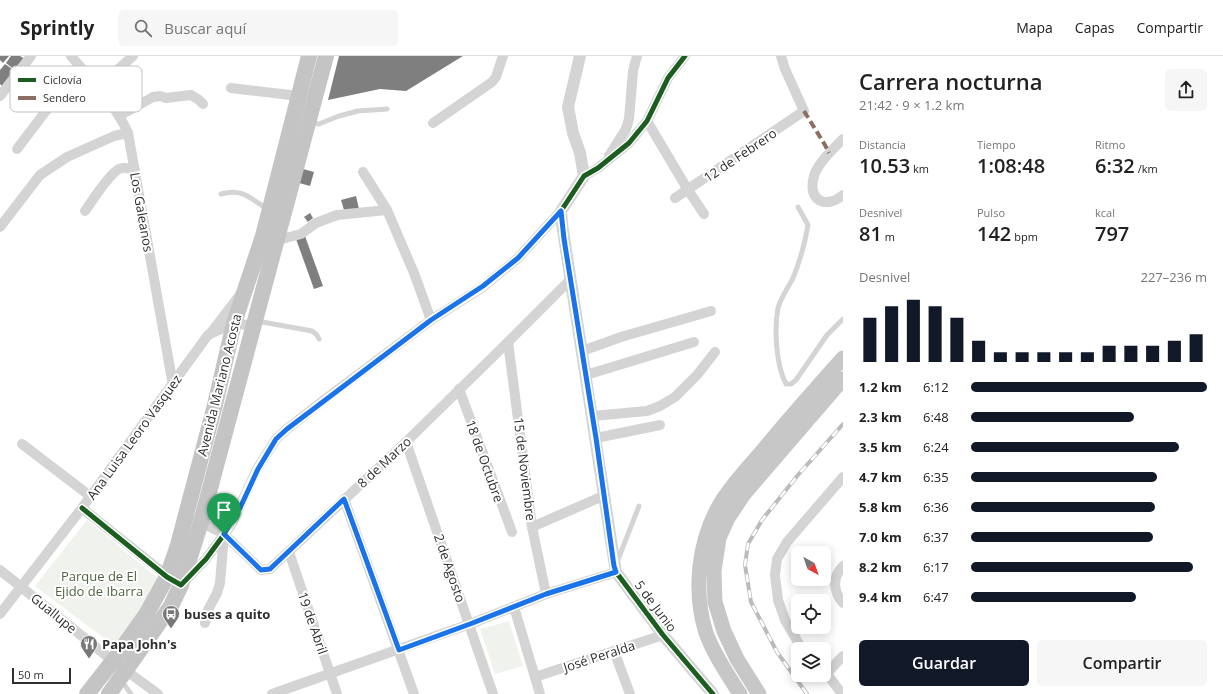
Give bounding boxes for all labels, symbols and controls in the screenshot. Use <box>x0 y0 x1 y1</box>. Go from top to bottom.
search box <box>118 10 398 46</box>
text: Sprintly <box>20 15 94 41</box>
icon: search <box>132 17 154 39</box>
text: Buscar aquí <box>164 18 246 38</box>
text: Mapa <box>1016 18 1053 37</box>
text: Capas <box>1075 18 1114 37</box>
text: Compartir <box>1136 18 1203 37</box>
legend <box>10 66 142 112</box>
text: Carrera nocturna <box>859 66 1043 96</box>
button: share <box>1165 69 1207 111</box>
text: Ciclovía <box>43 72 82 87</box>
text: Sendero <box>43 90 86 105</box>
text: 21:42 · 9 × 1.2 km <box>859 96 964 114</box>
street label: 12 de Febrero <box>700 124 780 186</box>
text: Distancia <box>859 137 906 152</box>
text: Tiempo <box>977 137 1016 152</box>
text: Ritmo <box>1095 137 1125 152</box>
text: 10.53 <box>859 152 910 179</box>
text: 1:08:48 <box>977 152 1045 179</box>
text: 6:32 <box>1095 152 1135 179</box>
text: km <box>910 161 929 176</box>
text: /km <box>1135 161 1158 176</box>
street label: Los Galeanos <box>126 171 158 253</box>
text: Desnivel <box>859 205 902 220</box>
text: Pulso <box>977 205 1005 220</box>
text: kcal <box>1095 205 1115 220</box>
text: 81 <box>859 220 882 247</box>
text: 142 <box>977 220 1011 247</box>
text: 797 <box>1095 220 1129 247</box>
text: m <box>882 229 895 244</box>
text: bpm <box>1011 229 1038 244</box>
text: Desnivel <box>859 268 910 286</box>
text: 227–236 m <box>1140 268 1207 286</box>
street label: Avenida Mariano Acosta <box>193 312 245 458</box>
street label: Ana Luisa Leoro Vasquez <box>82 371 186 503</box>
text: 1.2 km <box>859 378 902 396</box>
text: 6:12 <box>923 378 949 396</box>
text: 2.3 km <box>859 408 902 426</box>
text: 6:48 <box>923 408 949 426</box>
street label: 15 de Noviembre <box>510 416 540 522</box>
street label: 18 de Octubre <box>462 417 508 505</box>
street label: 8 de Marzo <box>353 432 415 492</box>
text: 3.5 km <box>859 438 902 456</box>
text: 6:24 <box>923 438 949 456</box>
text: 4.7 km <box>859 468 902 486</box>
text: 6:35 <box>923 468 949 486</box>
pin <box>207 493 241 534</box>
text: 5.8 km <box>859 498 902 516</box>
text: 6:36 <box>923 498 949 516</box>
icon: arrive <box>213 499 235 521</box>
text: 7.0 km <box>859 528 902 546</box>
text: 6:37 <box>923 528 949 546</box>
street label: 2 de Agosto <box>430 531 470 605</box>
north arrow <box>791 546 831 586</box>
map controls <box>791 546 831 682</box>
text: 8.2 km <box>859 558 902 576</box>
text: 6:17 <box>923 558 949 576</box>
park label: Parque de El Ejido de Ibarra <box>55 567 143 600</box>
street label: 5 de Junio <box>631 577 681 636</box>
text: 9.4 km <box>859 588 902 606</box>
text: 6:47 <box>923 588 949 606</box>
street label: Guallupe <box>27 589 81 637</box>
street label: 19 de Abril <box>294 589 332 657</box>
button: locate <box>791 594 831 634</box>
bus stop icon: buses a quito <box>161 604 181 629</box>
place label: buses a quito <box>184 605 270 623</box>
restaurant icon: Papa John's <box>79 634 99 659</box>
place label: Papa John's <box>102 635 177 653</box>
street label: José Peralda <box>559 636 637 677</box>
button: Guardar <box>859 640 1029 686</box>
button: Compartir <box>1037 640 1207 686</box>
button: layers <box>791 642 831 682</box>
scale bar <box>12 666 71 685</box>
text: 50 m <box>18 667 44 682</box>

